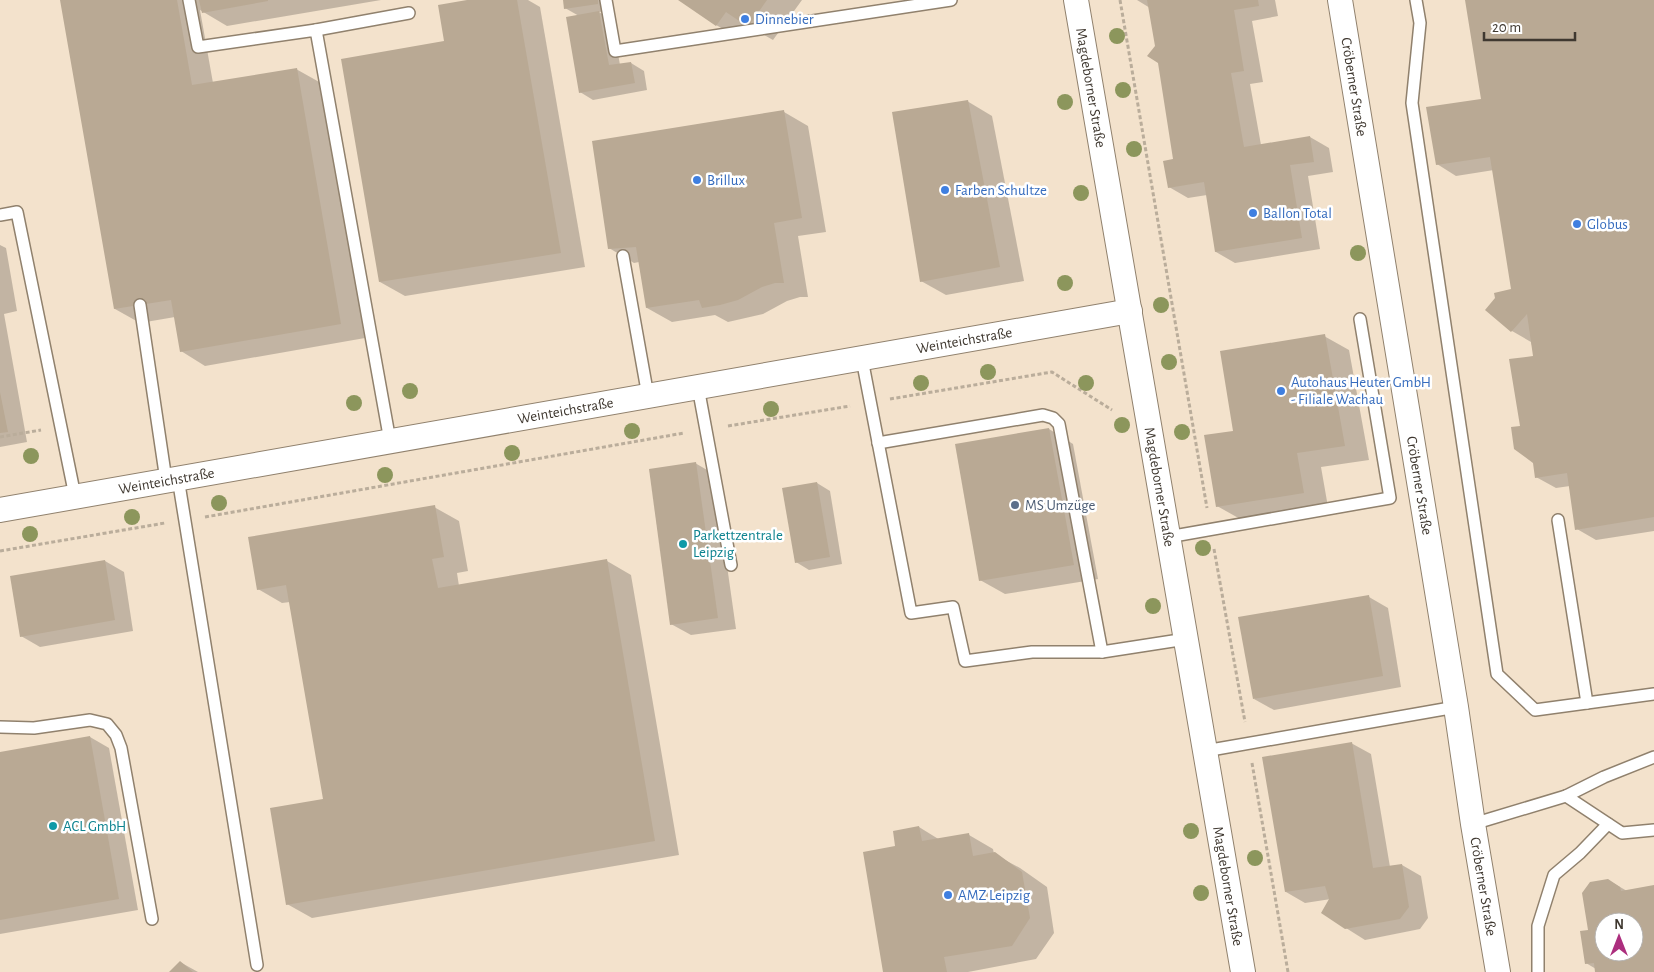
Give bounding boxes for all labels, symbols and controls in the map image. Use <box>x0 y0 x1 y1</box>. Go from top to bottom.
scale bar <box>1484 10 1575 42</box>
place label: Dinnebier <box>755 12 814 27</box>
marker: Dinnebier <box>739 13 751 25</box>
text: 20 m <box>1492 20 1521 35</box>
street label: Magdeborner Straße <box>1073 27 1108 149</box>
street label: Cröberner Straße <box>1338 36 1369 138</box>
place label: Brillux <box>707 173 745 188</box>
marker: Brillux <box>691 174 703 186</box>
place label: Farben Schultze <box>955 183 1047 198</box>
marker: Farben Schultze <box>939 184 951 196</box>
place label: Ballon Total <box>1263 206 1332 221</box>
marker: Ballon Total <box>1247 207 1259 219</box>
place label: Globus <box>1587 217 1628 232</box>
marker: Globus <box>1571 218 1583 230</box>
street label: Weinteichstraße <box>915 325 1013 356</box>
place label: Autohaus Heuter GmbH - Filiale Wachau <box>1291 375 1431 407</box>
marker: Autohaus Heuter GmbH - Filiale Wachau <box>1275 385 1287 397</box>
street label: Weinteichstraße <box>516 395 615 427</box>
street label: Magdeborner Straße <box>1142 426 1177 548</box>
street label: Cröberner Straße <box>1404 435 1435 536</box>
street label: Weinteichstraße <box>117 465 216 497</box>
place label: MS Umzüge <box>1025 498 1096 513</box>
marker: MS Umzüge <box>1009 499 1021 511</box>
place label: Parkettzentrale Leipzig <box>693 528 783 560</box>
marker: Parkettzentrale Leipzig <box>677 538 689 550</box>
place label: ACL GmbH <box>63 819 126 834</box>
marker: ACL GmbH <box>47 820 59 832</box>
street label: Magdeborner Straße <box>1210 825 1245 947</box>
street label: Cröberner Straße <box>1467 836 1499 937</box>
place label: AMZ Leipzig <box>958 888 1031 903</box>
marker: AMZ Leipzig <box>942 889 954 901</box>
north arrow <box>1594 912 1644 962</box>
text: N <box>1614 918 1624 932</box>

